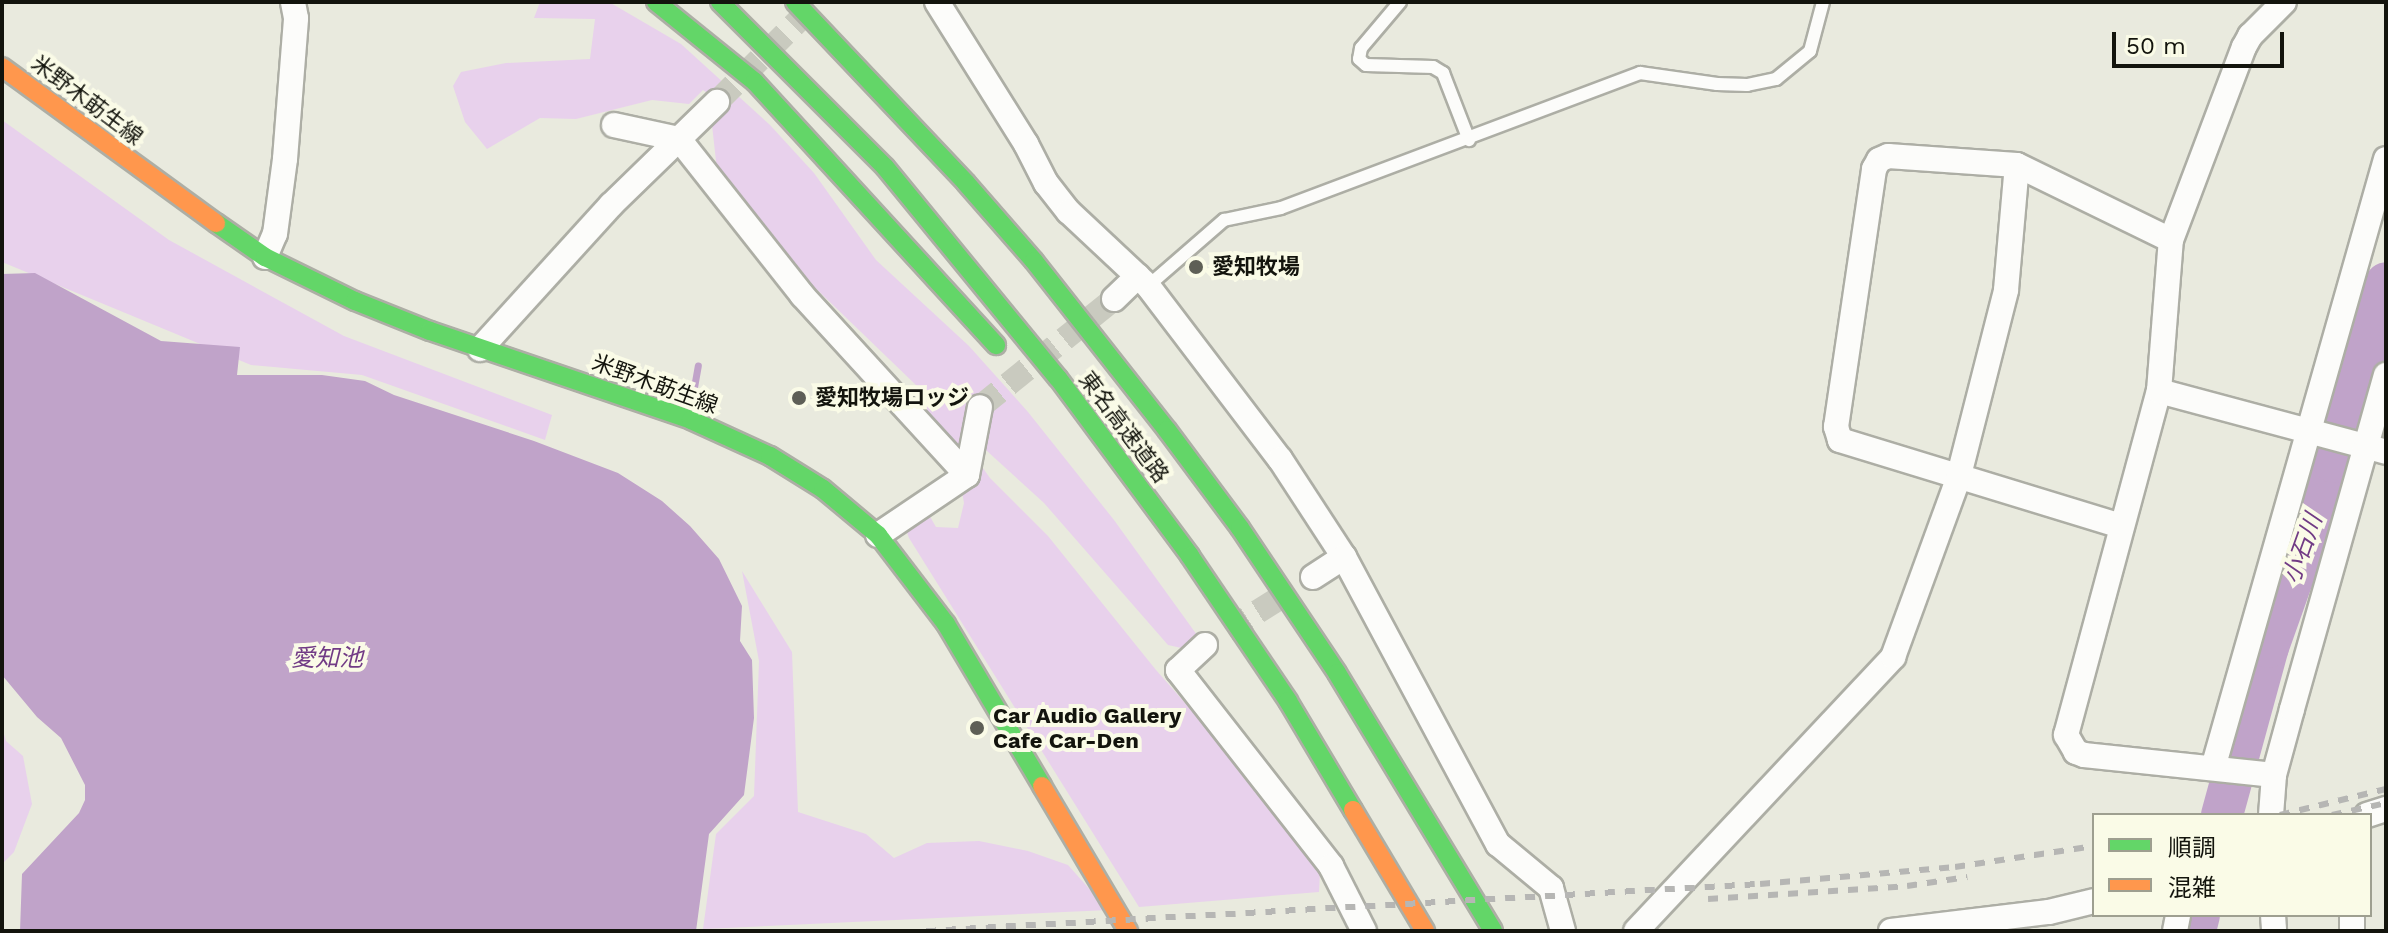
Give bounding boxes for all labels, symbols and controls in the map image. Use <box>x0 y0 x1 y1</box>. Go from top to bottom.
scale bar <box>2116 16 2288 66</box>
text: 50 m <box>2126 32 2186 60</box>
street label: 米野木莇生線 <box>26 50 148 150</box>
place label: 愛知牧場 <box>1212 254 1300 280</box>
marker: 愛知牧場 <box>1187 258 1205 276</box>
street label: 米野木莇生線 <box>588 349 722 419</box>
street label: 東名高速道路 <box>1074 366 1174 488</box>
place label: 愛知牧場ロッジ <box>815 385 969 411</box>
marker: 愛知牧場ロッジ <box>790 389 808 407</box>
water label: 小石川 <box>2277 510 2329 588</box>
water label: 愛知池 <box>291 645 363 673</box>
place label: Car Audio Gallery Cafe Car-Den <box>993 702 1182 754</box>
marker: Car Audio Gallery Cafe Car-Den <box>968 719 986 737</box>
legend <box>2092 813 2372 917</box>
text: 順調 <box>2168 834 2216 862</box>
text: 混雑 <box>2168 874 2216 902</box>

